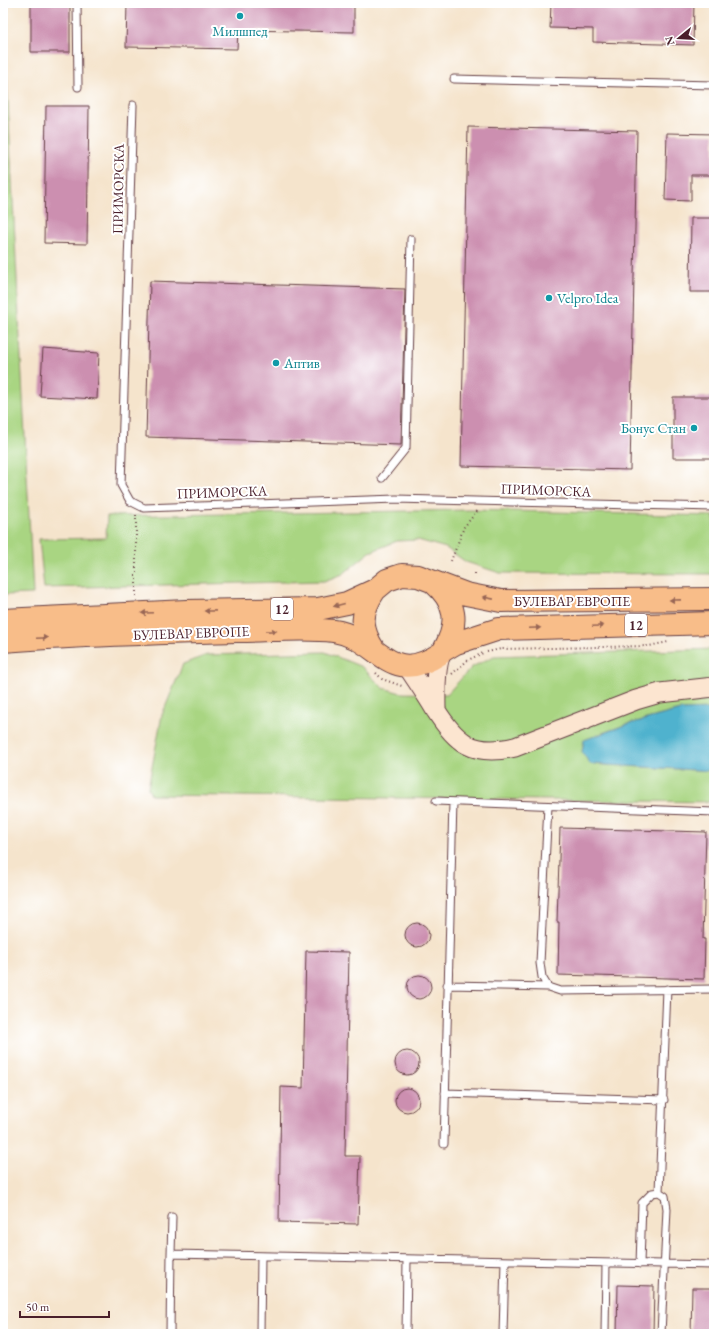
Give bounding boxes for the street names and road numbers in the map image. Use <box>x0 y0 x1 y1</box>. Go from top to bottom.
street label: ПРИМОРСКА <box>108 143 128 234</box>
street label: ПРИМОРСКА <box>500 479 592 501</box>
street label: ПРИМОРСКА <box>176 481 268 503</box>
street label: БУЛЕВАР ЕВРОПЕ <box>514 592 630 610</box>
road number: 12 <box>271 598 293 620</box>
road number: 12 <box>625 614 647 636</box>
street label: БУЛЕВАР ЕВРОПЕ <box>132 622 250 644</box>

